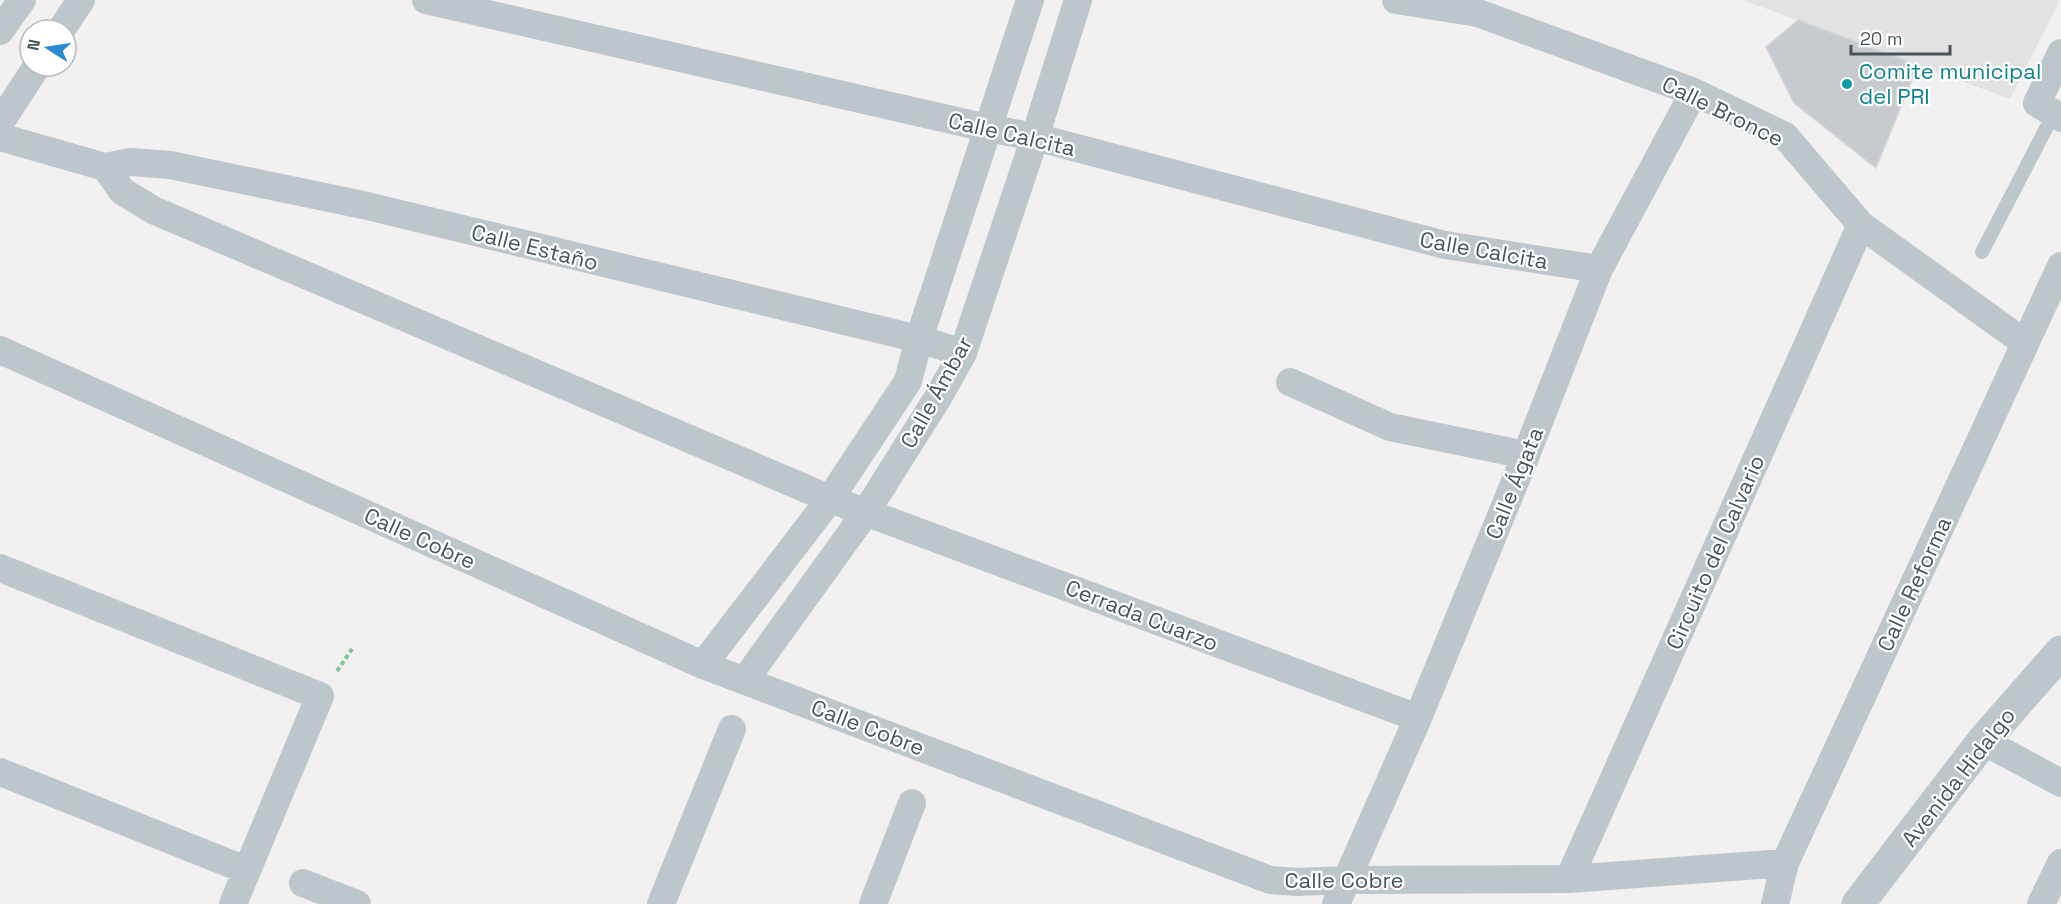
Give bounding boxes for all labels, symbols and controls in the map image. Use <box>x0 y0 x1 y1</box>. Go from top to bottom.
north arrow <box>18 18 78 78</box>
scale bar <box>1851 18 1950 56</box>
text: 20 m <box>1860 27 1903 50</box>
text: N <box>22 38 45 52</box>
place label: Comite municipal del PRI <box>1859 57 2041 110</box>
street label: Calle Bronce <box>1658 69 1788 153</box>
marker: Comite municipal del PRI <box>1840 77 1854 91</box>
street label: Calle Calcita <box>946 106 1079 162</box>
street label: Calle Estaño <box>469 218 601 276</box>
street label: Calle Calcita <box>1418 225 1551 275</box>
street label: Calle Ámbar <box>894 331 978 453</box>
street label: Calle Ágata <box>1479 422 1549 543</box>
street label: Circuito del Calvario <box>1659 450 1771 654</box>
street label: Calle Cobre <box>360 501 480 575</box>
street label: Calle Reforma <box>1871 512 1958 656</box>
street label: Cerrada Cuarzo <box>1062 573 1222 657</box>
street label: Calle Cobre <box>807 693 929 761</box>
street label: Avenida Hidalgo <box>1895 702 2021 852</box>
street label: Calle Cobre <box>1284 866 1404 894</box>

